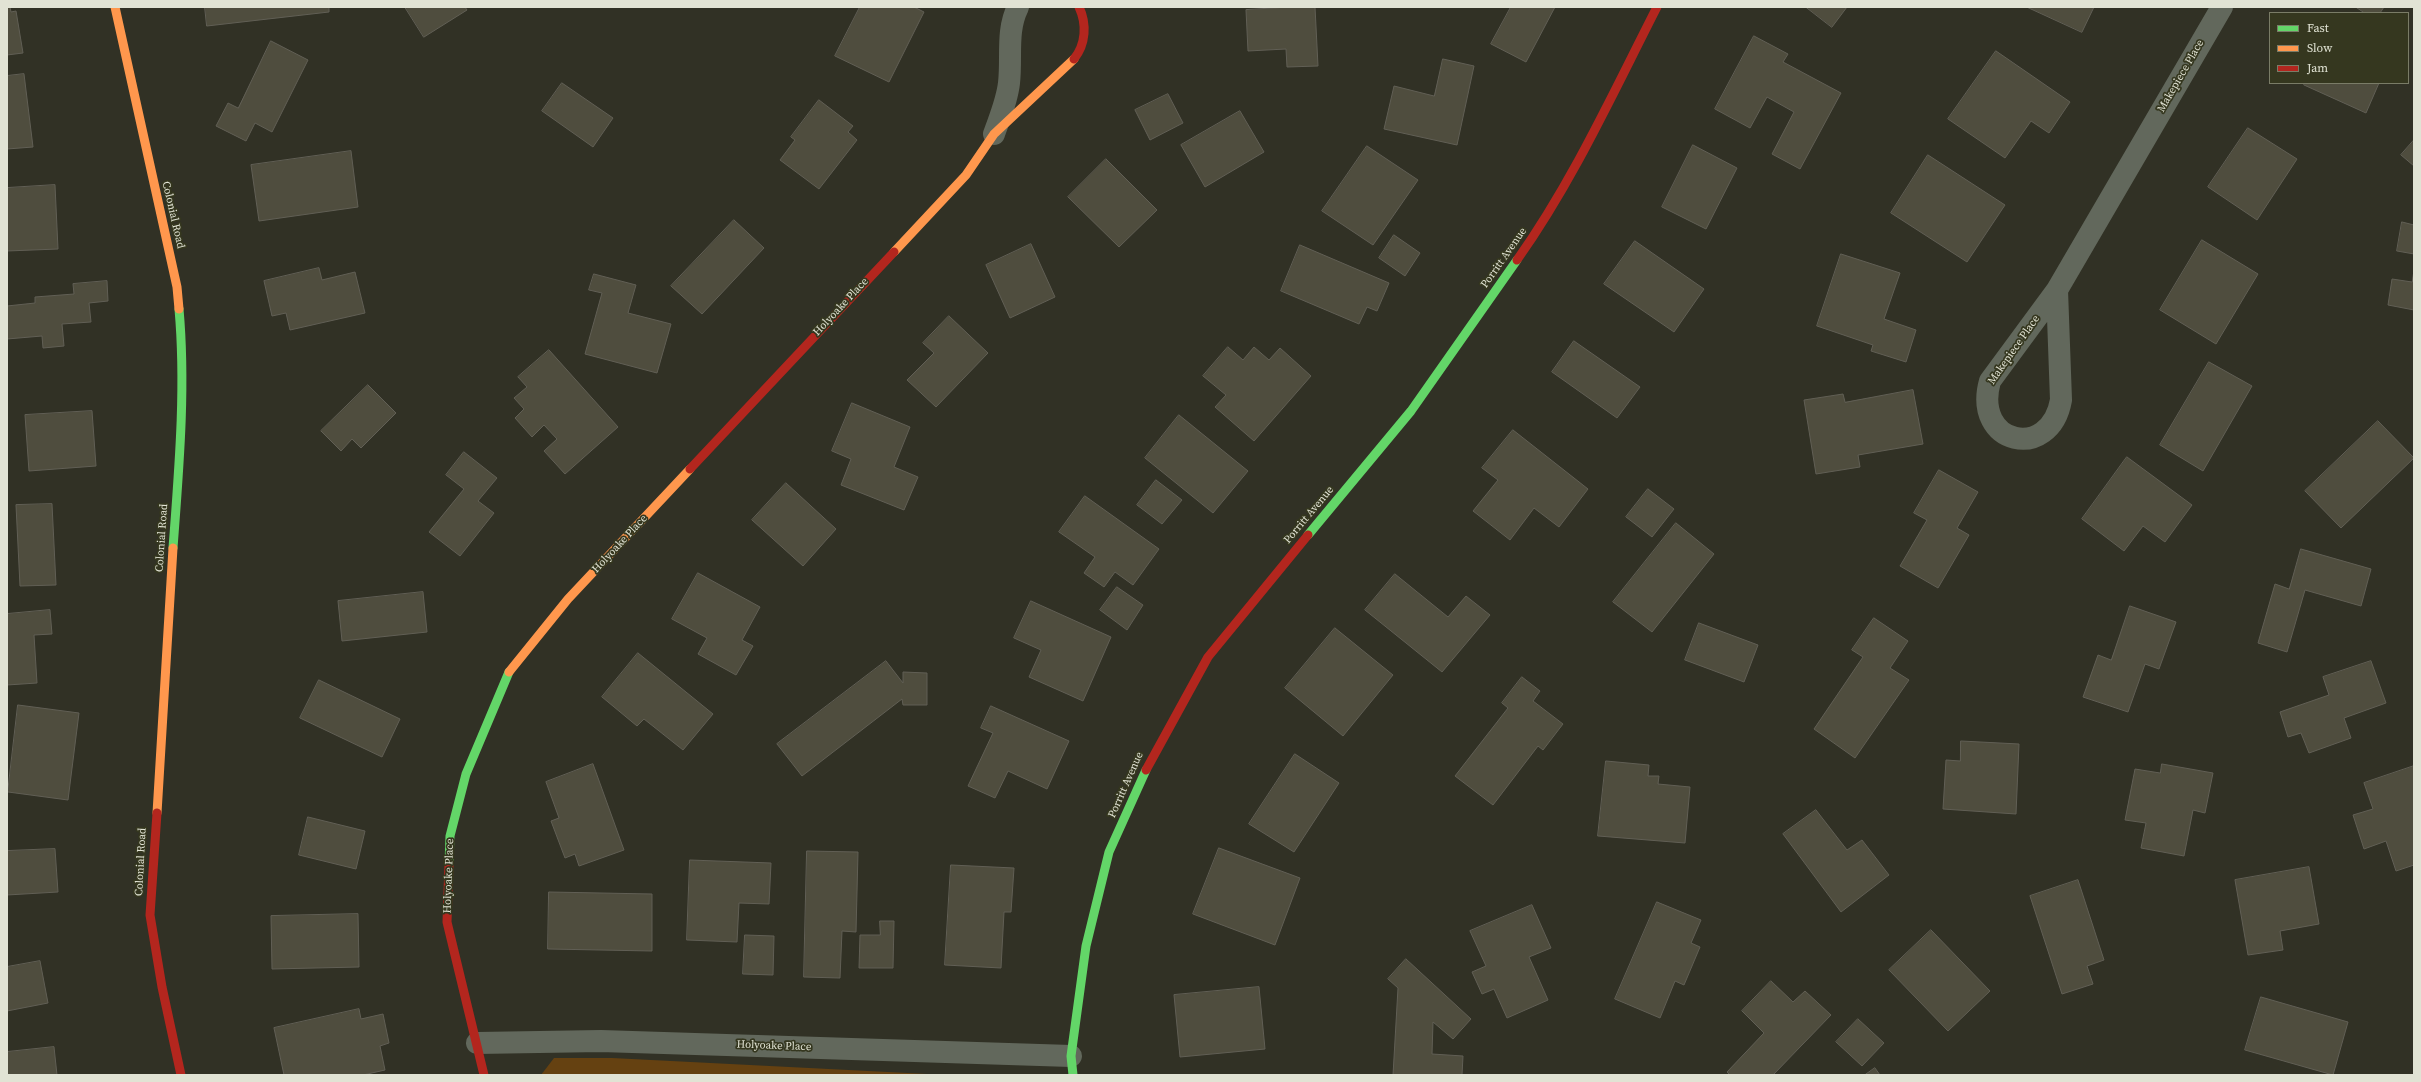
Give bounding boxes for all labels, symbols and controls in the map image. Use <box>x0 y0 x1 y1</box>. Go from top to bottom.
legend <box>2269 12 2409 84</box>
text: Fast <box>2307 20 2329 36</box>
street label: Makepiece Place <box>2155 37 2207 115</box>
text: Slow <box>2307 40 2332 56</box>
text: Jam <box>2307 60 2328 76</box>
street label: Colonial Road <box>159 180 187 250</box>
street label: Porritt Avenue <box>1478 225 1530 291</box>
street label: Holyoake Place <box>811 275 871 339</box>
street label: Makepiece Place <box>1985 313 2043 387</box>
street label: Porritt Avenue <box>1281 484 1337 546</box>
street label: Colonial Road <box>153 503 171 573</box>
street label: Holyoake Place <box>590 512 650 576</box>
street label: Porritt Avenue <box>1106 750 1146 820</box>
street label: Colonial Road <box>133 827 149 897</box>
street label: Holyoake Place <box>441 838 457 914</box>
street label: Holyoake Place <box>736 1038 812 1054</box>

